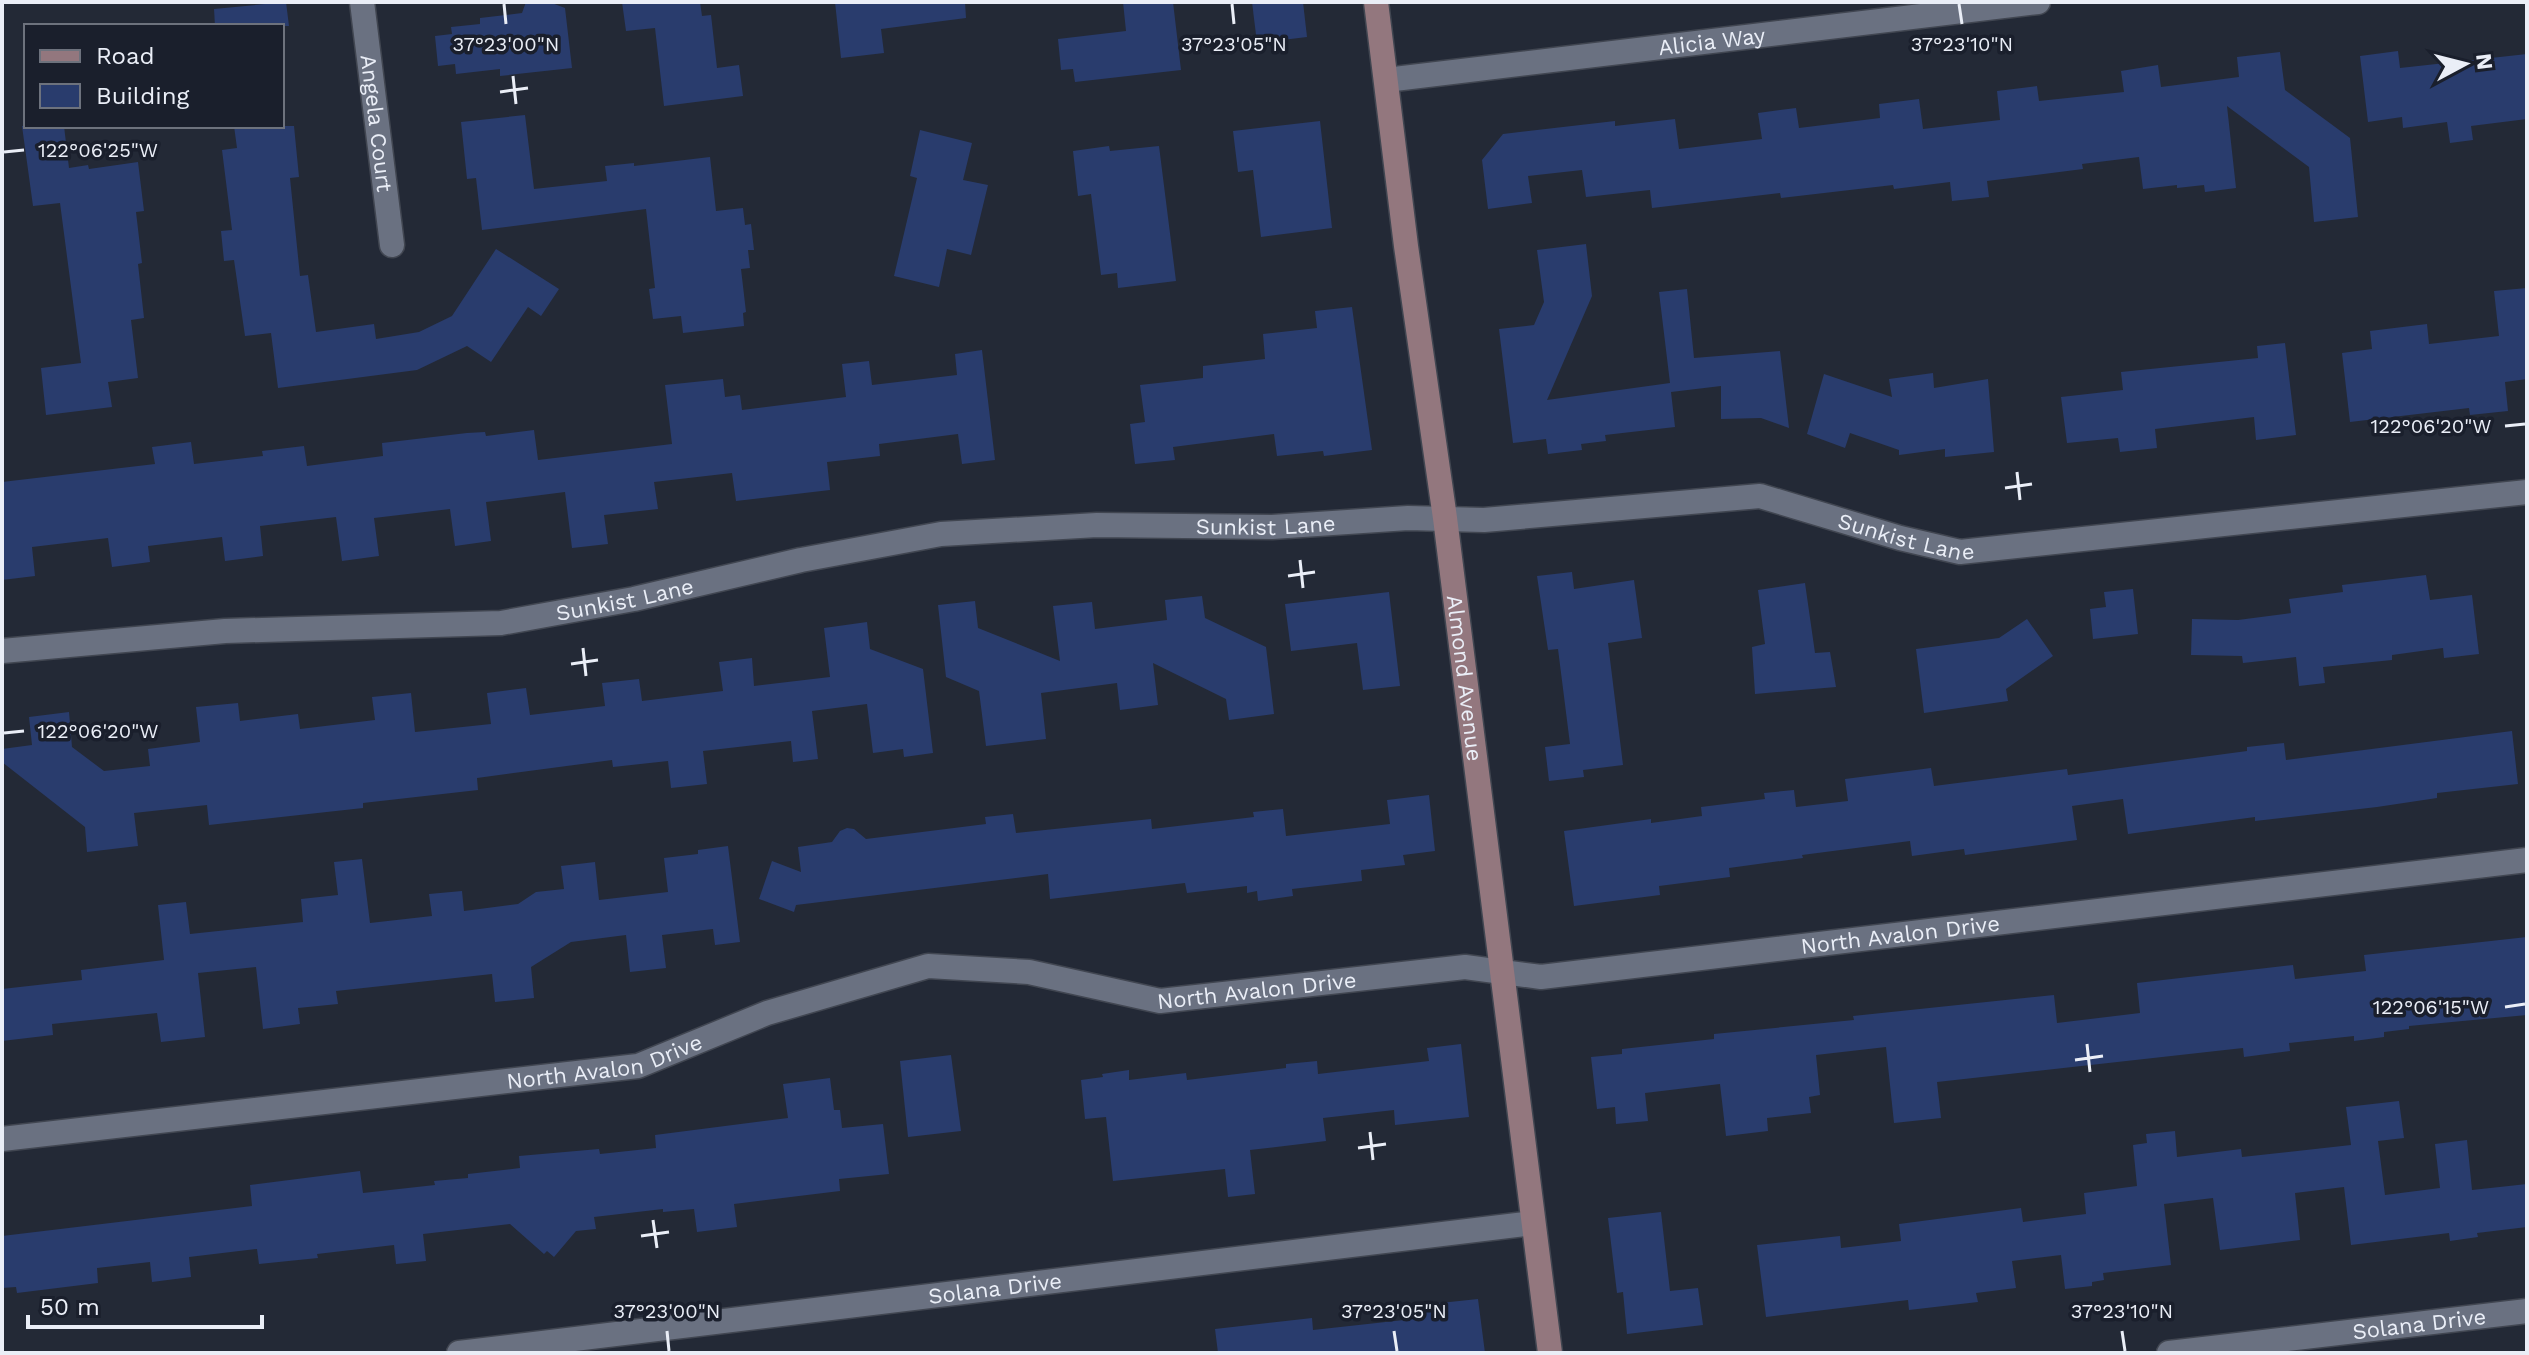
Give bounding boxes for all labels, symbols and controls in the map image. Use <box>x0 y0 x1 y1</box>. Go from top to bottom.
street label: Alicia Way <box>1657 22 1767 60</box>
legend <box>24 24 284 128</box>
north arrow <box>2425 24 2505 104</box>
text: 37°23'00"N <box>453 32 559 56</box>
text: 37°23'05"N <box>1181 32 1287 56</box>
text: 37°23'10"N <box>1911 32 2013 56</box>
text: Road <box>96 42 155 70</box>
text: N <box>2471 52 2498 71</box>
street label: Angela Court <box>356 53 398 193</box>
text: Building <box>96 82 189 110</box>
text: 122°06'25"W <box>38 138 158 162</box>
text: 122°06'20"W <box>2371 414 2491 438</box>
street label: Sunkist Lane <box>1835 508 1976 565</box>
street label: Sunkist Lane <box>1196 510 1336 540</box>
street label: Sunkist Lane <box>554 573 696 625</box>
street label: Almond Avenue <box>1442 594 1488 763</box>
text: 122°06'20"W <box>38 719 158 743</box>
street label: North Avalon Drive <box>1799 910 2001 959</box>
street label: North Avalon Drive <box>1156 967 1358 1014</box>
text: 122°06'15"W <box>2373 995 2489 1019</box>
street label: North Avalon Drive <box>505 1029 706 1094</box>
street label: Solana Drive <box>927 1268 1063 1309</box>
scale bar <box>28 1279 262 1329</box>
text: 50 m <box>40 1293 100 1321</box>
text: 37°23'00"N <box>614 1299 720 1323</box>
text: 37°23'05"N <box>1341 1299 1447 1323</box>
text: 37°23'10"N <box>2071 1299 2173 1323</box>
street label: Solana Drive <box>2351 1303 2487 1344</box>

